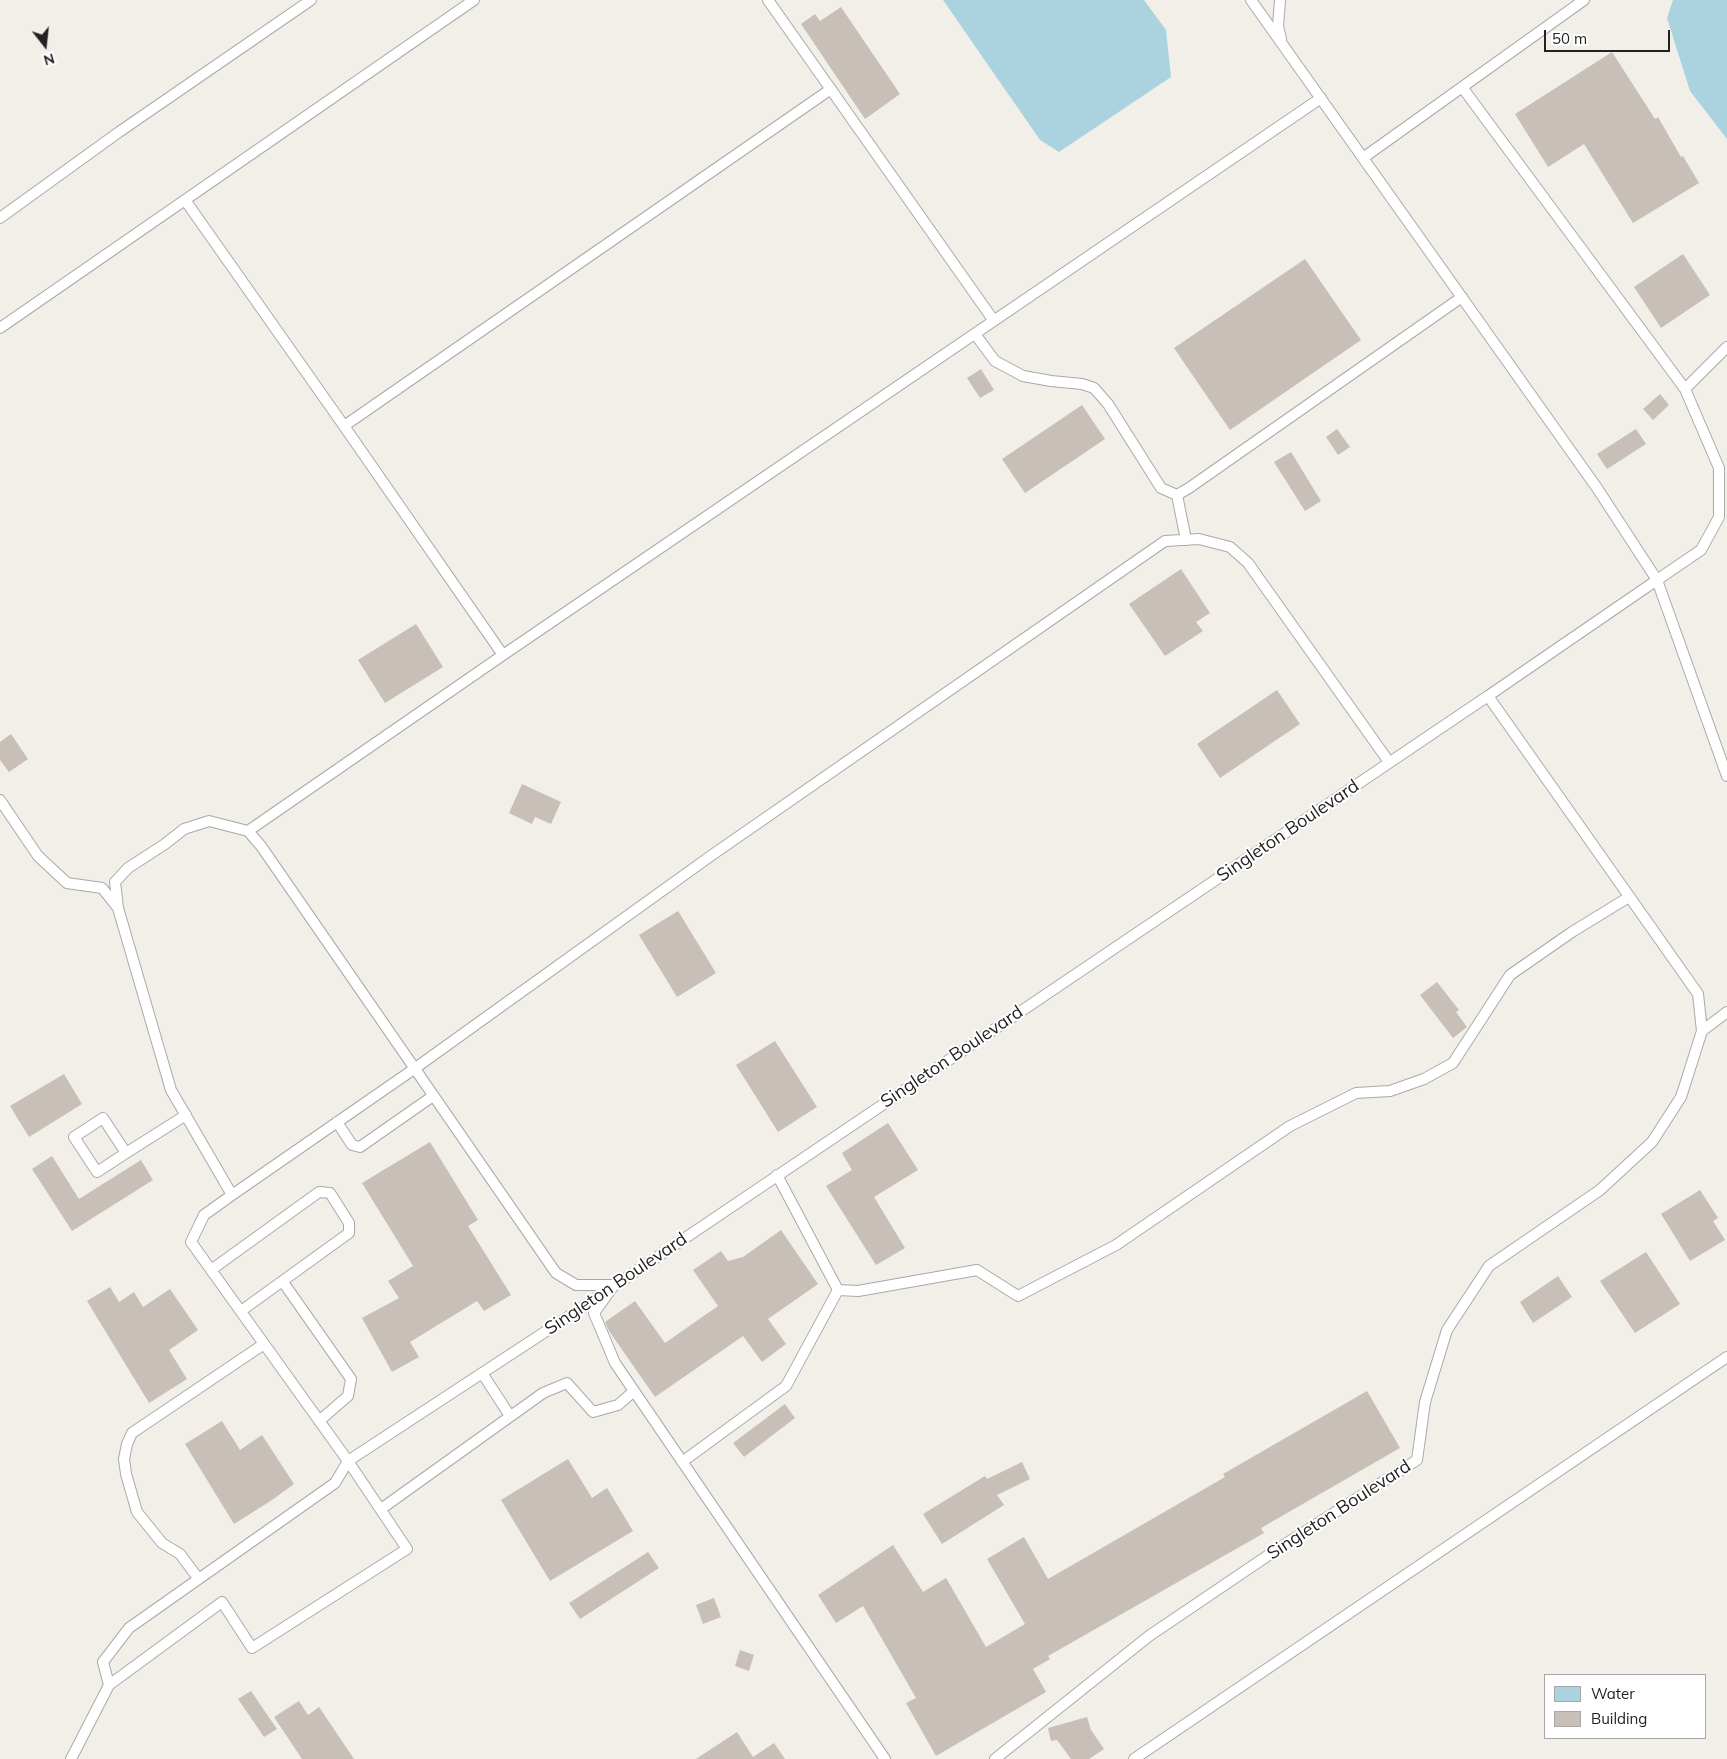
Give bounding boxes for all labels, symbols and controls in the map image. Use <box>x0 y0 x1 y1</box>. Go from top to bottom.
north arrow <box>20 20 70 70</box>
scale bar <box>1547 20 1673 52</box>
text: 50 m <box>1552 29 1587 48</box>
text: N <box>42 49 57 70</box>
street label: Singleton Boulevard <box>1213 775 1363 887</box>
street label: Singleton Boulevard <box>877 1001 1027 1113</box>
street label: Singleton Boulevard <box>541 1228 691 1340</box>
street label: Singleton Boulevard <box>1263 1455 1415 1565</box>
legend <box>1544 1674 1707 1739</box>
text: Water <box>1591 1684 1635 1703</box>
text: Building <box>1591 1709 1647 1728</box>

